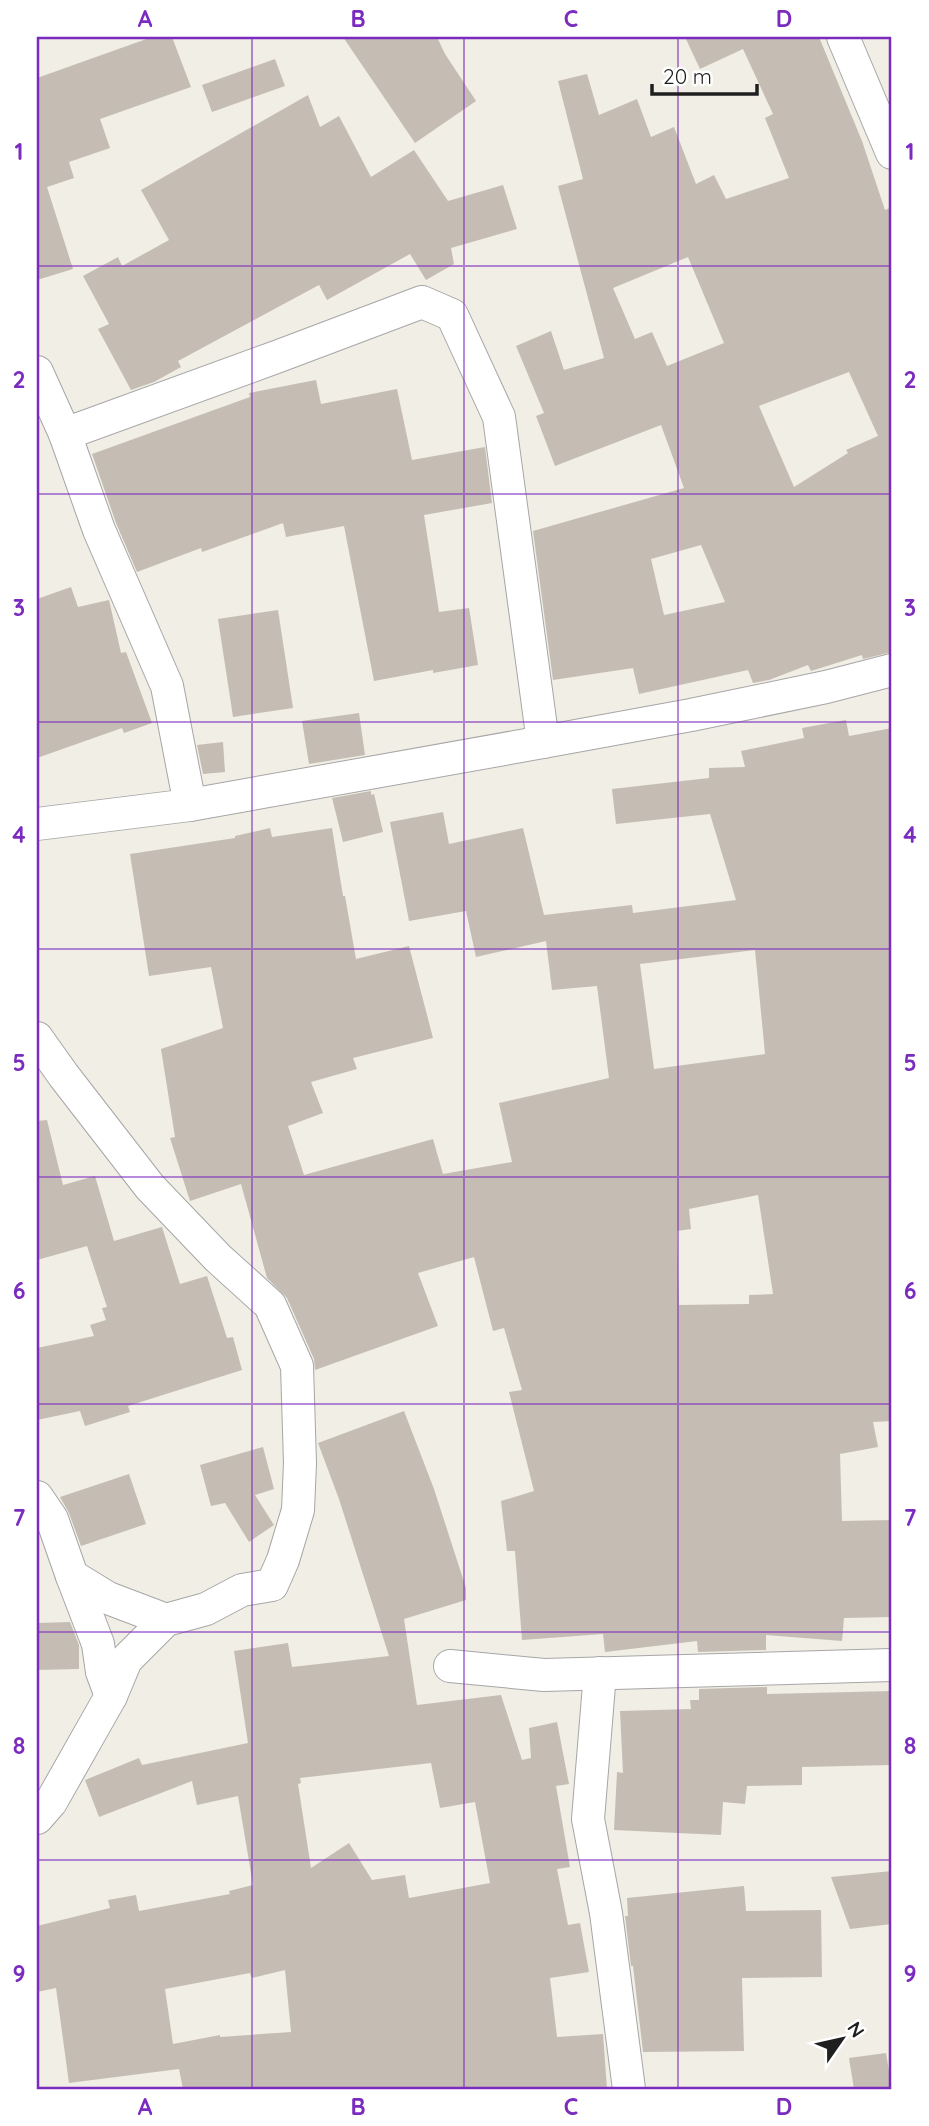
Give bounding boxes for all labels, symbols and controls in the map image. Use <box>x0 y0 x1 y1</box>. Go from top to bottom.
text: A <box>138 4 153 33</box>
text: B <box>350 4 366 33</box>
text: C <box>564 4 578 33</box>
text: D <box>776 4 792 33</box>
scale bar <box>652 52 758 96</box>
text: 20 m <box>663 63 712 89</box>
text: 1 <box>15 137 23 166</box>
text: 1 <box>906 137 914 166</box>
text: 2 <box>12 365 26 394</box>
text: 2 <box>903 365 917 394</box>
text: 3 <box>13 593 25 622</box>
text: 3 <box>904 593 916 622</box>
text: 4 <box>12 820 26 849</box>
text: 4 <box>903 820 917 849</box>
text: 5 <box>12 1048 26 1077</box>
text: 5 <box>903 1048 917 1077</box>
text: 6 <box>13 1276 25 1305</box>
text: 6 <box>904 1276 916 1305</box>
text: 7 <box>13 1503 26 1532</box>
text: 7 <box>904 1503 917 1532</box>
text: 8 <box>13 1731 25 1760</box>
text: 8 <box>904 1731 916 1760</box>
text: 9 <box>12 1959 26 1988</box>
text: 9 <box>903 1959 917 1988</box>
north arrow <box>806 2004 876 2074</box>
text: N <box>842 2017 870 2042</box>
text: A <box>138 2092 153 2121</box>
text: B <box>350 2092 366 2121</box>
text: C <box>564 2092 578 2121</box>
text: D <box>776 2092 792 2121</box>

